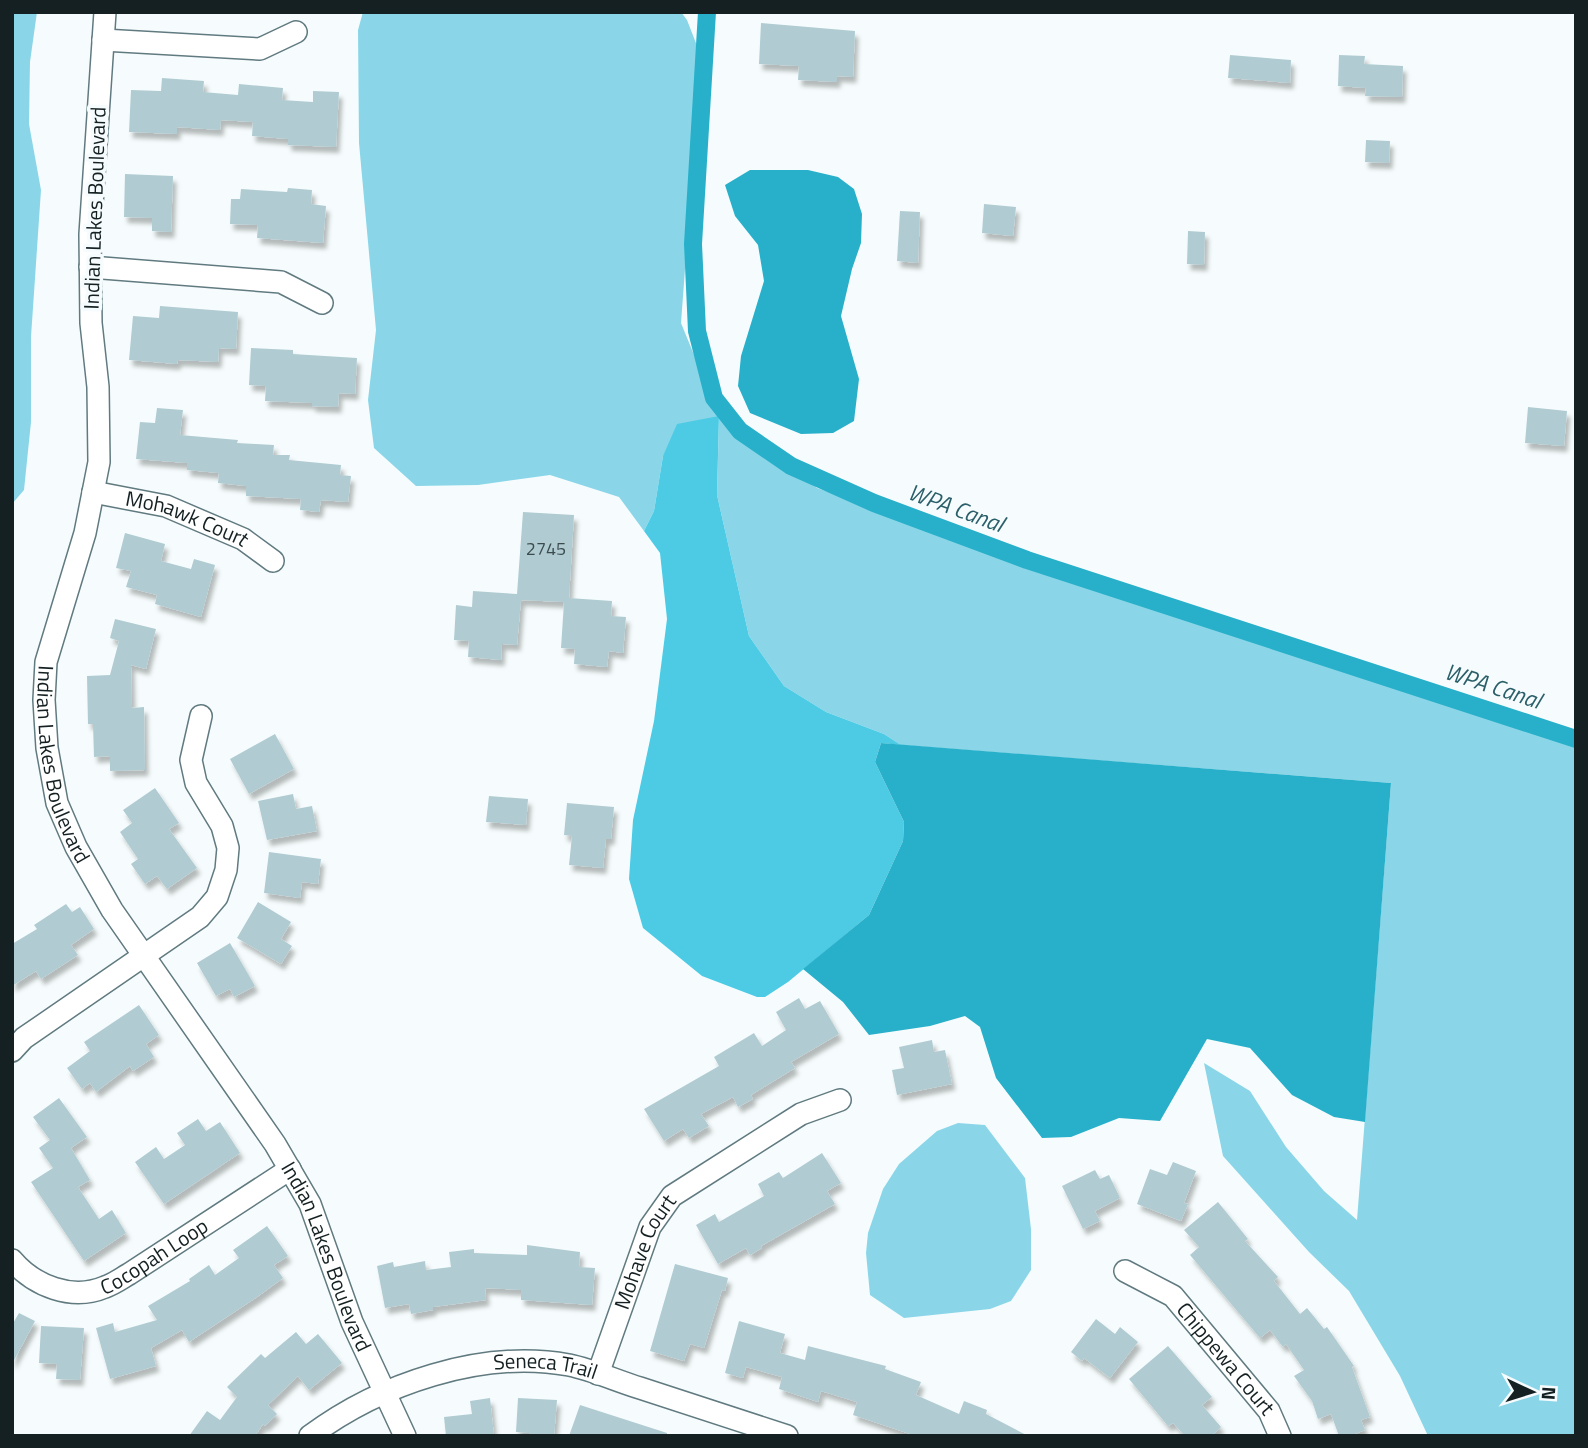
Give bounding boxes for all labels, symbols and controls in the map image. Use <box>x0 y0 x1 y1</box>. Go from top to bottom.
street label: Indian Lakes Boulevard <box>74 106 114 310</box>
water label: WPA Canal <box>903 474 1012 542</box>
street label: Mohawk Court <box>123 482 257 554</box>
house number: 2745 <box>526 535 566 562</box>
water label: WPA Canal <box>1440 654 1549 718</box>
street label: Indian Lakes Boulevard <box>29 665 99 869</box>
street label: Indian Lakes Boulevard <box>273 1155 381 1357</box>
street label: Mohave Court <box>605 1187 684 1314</box>
street label: Cocopah Loop <box>95 1210 214 1302</box>
street label: Chippewa Court <box>1169 1295 1284 1422</box>
street label: Seneca Trail <box>492 1344 602 1387</box>
north arrow <box>1497 1357 1567 1427</box>
text: N <box>1535 1386 1564 1401</box>

